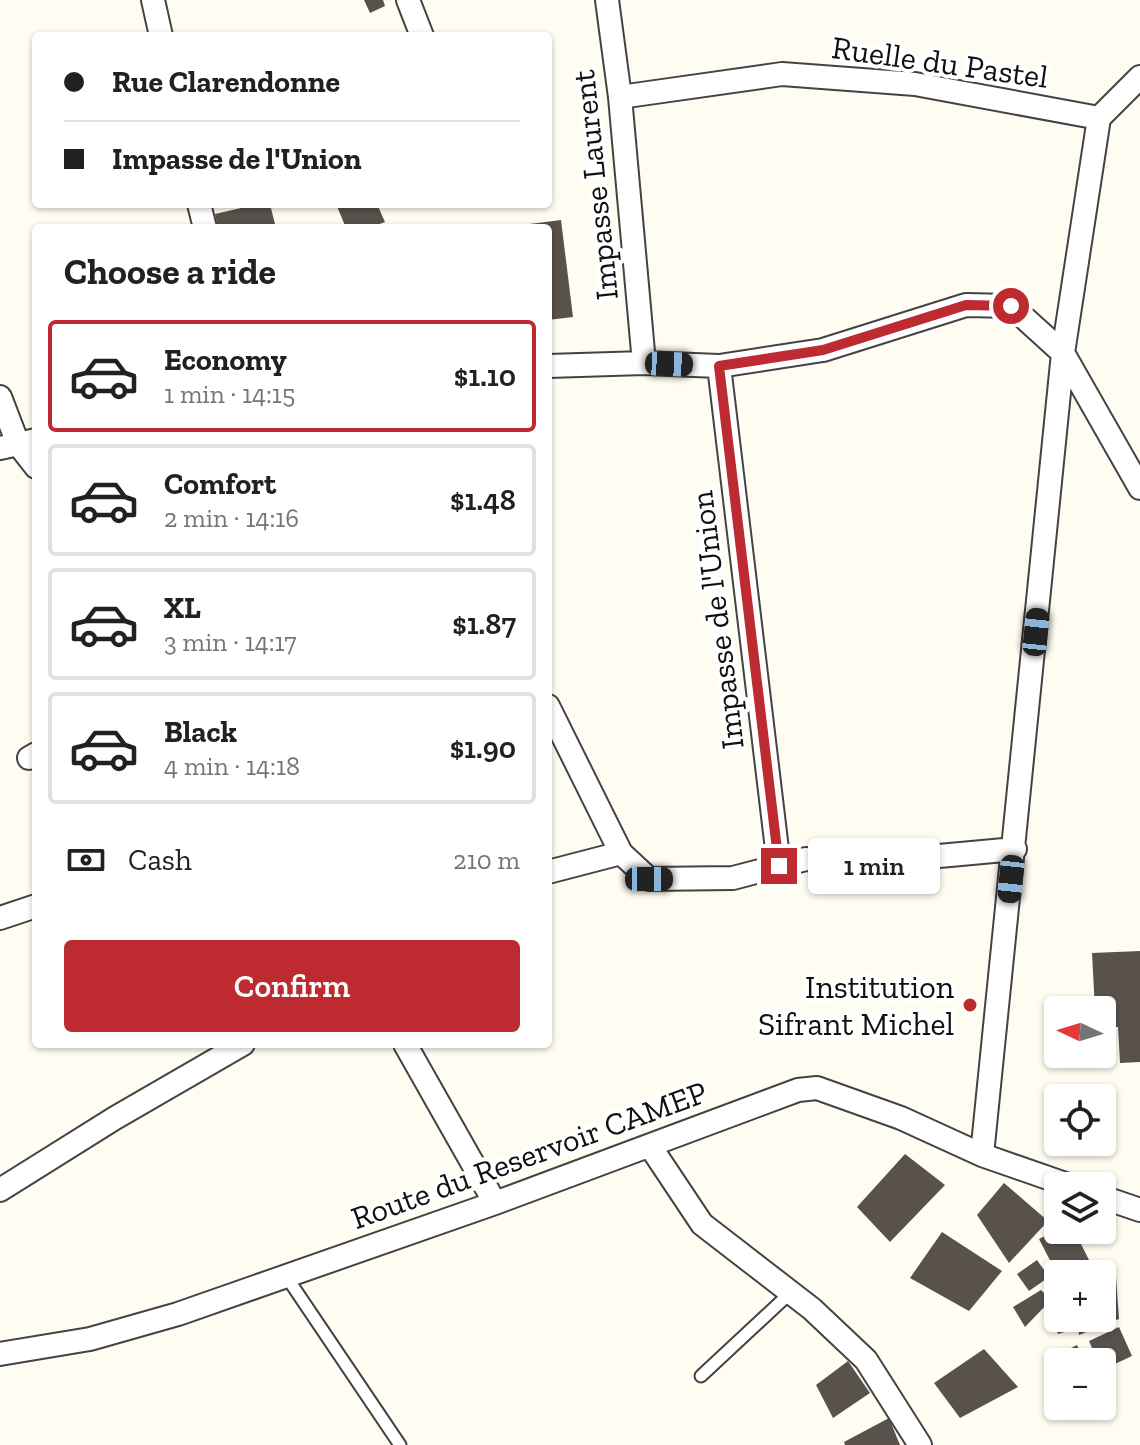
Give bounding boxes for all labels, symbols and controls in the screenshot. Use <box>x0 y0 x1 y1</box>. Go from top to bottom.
street label: Ruelle du Pastel <box>829 28 1051 96</box>
text: Rue Clarendonne <box>112 64 340 100</box>
street label: Impasse Laurent <box>564 68 626 302</box>
text: Impasse de l'Union <box>112 141 362 177</box>
text: Choose a ride <box>64 250 276 293</box>
route start <box>993 288 1029 324</box>
icon: car <box>68 340 140 412</box>
text: Economy <box>164 342 287 378</box>
car <box>645 351 693 377</box>
text: $1.10 <box>454 358 516 394</box>
text: 1 min · 14:15 <box>164 378 295 410</box>
icon: car <box>68 464 140 536</box>
text: Comfort <box>164 466 276 502</box>
text: $1.48 <box>450 482 516 518</box>
street label: Impasse de l'Union <box>682 488 752 751</box>
text: 2 min · 14:16 <box>164 502 299 534</box>
icon: car <box>68 588 140 660</box>
text: XL <box>164 590 201 626</box>
text: $1.87 <box>452 606 516 642</box>
car <box>1022 607 1050 657</box>
text: 3 min · 14:17 <box>164 626 296 658</box>
icon: car <box>68 712 140 784</box>
text: Black <box>164 714 237 750</box>
text: $1.90 <box>450 730 516 766</box>
text: 4 min · 14:18 <box>164 750 300 782</box>
icon: cash <box>64 838 108 882</box>
callout: 1 min <box>807 838 939 894</box>
text: Cash <box>128 842 192 878</box>
text: 210 m <box>453 844 520 876</box>
route end <box>761 848 797 884</box>
text: 1 min <box>843 850 905 882</box>
car <box>997 854 1025 904</box>
car <box>625 867 673 891</box>
button: Confirm <box>64 940 520 1032</box>
place label: Institution Sifrant Michel <box>758 968 955 1043</box>
marker: Institution Sifrant Michel <box>961 996 979 1014</box>
north arrow <box>1044 996 1116 1068</box>
map controls <box>1044 996 1116 1420</box>
street label: Route du Reservoir CAMEP <box>346 1073 712 1237</box>
button: locate <box>1044 1084 1116 1156</box>
button: layers <box>1044 1172 1116 1244</box>
button: + <box>1044 1260 1116 1332</box>
button: − <box>1044 1348 1116 1420</box>

